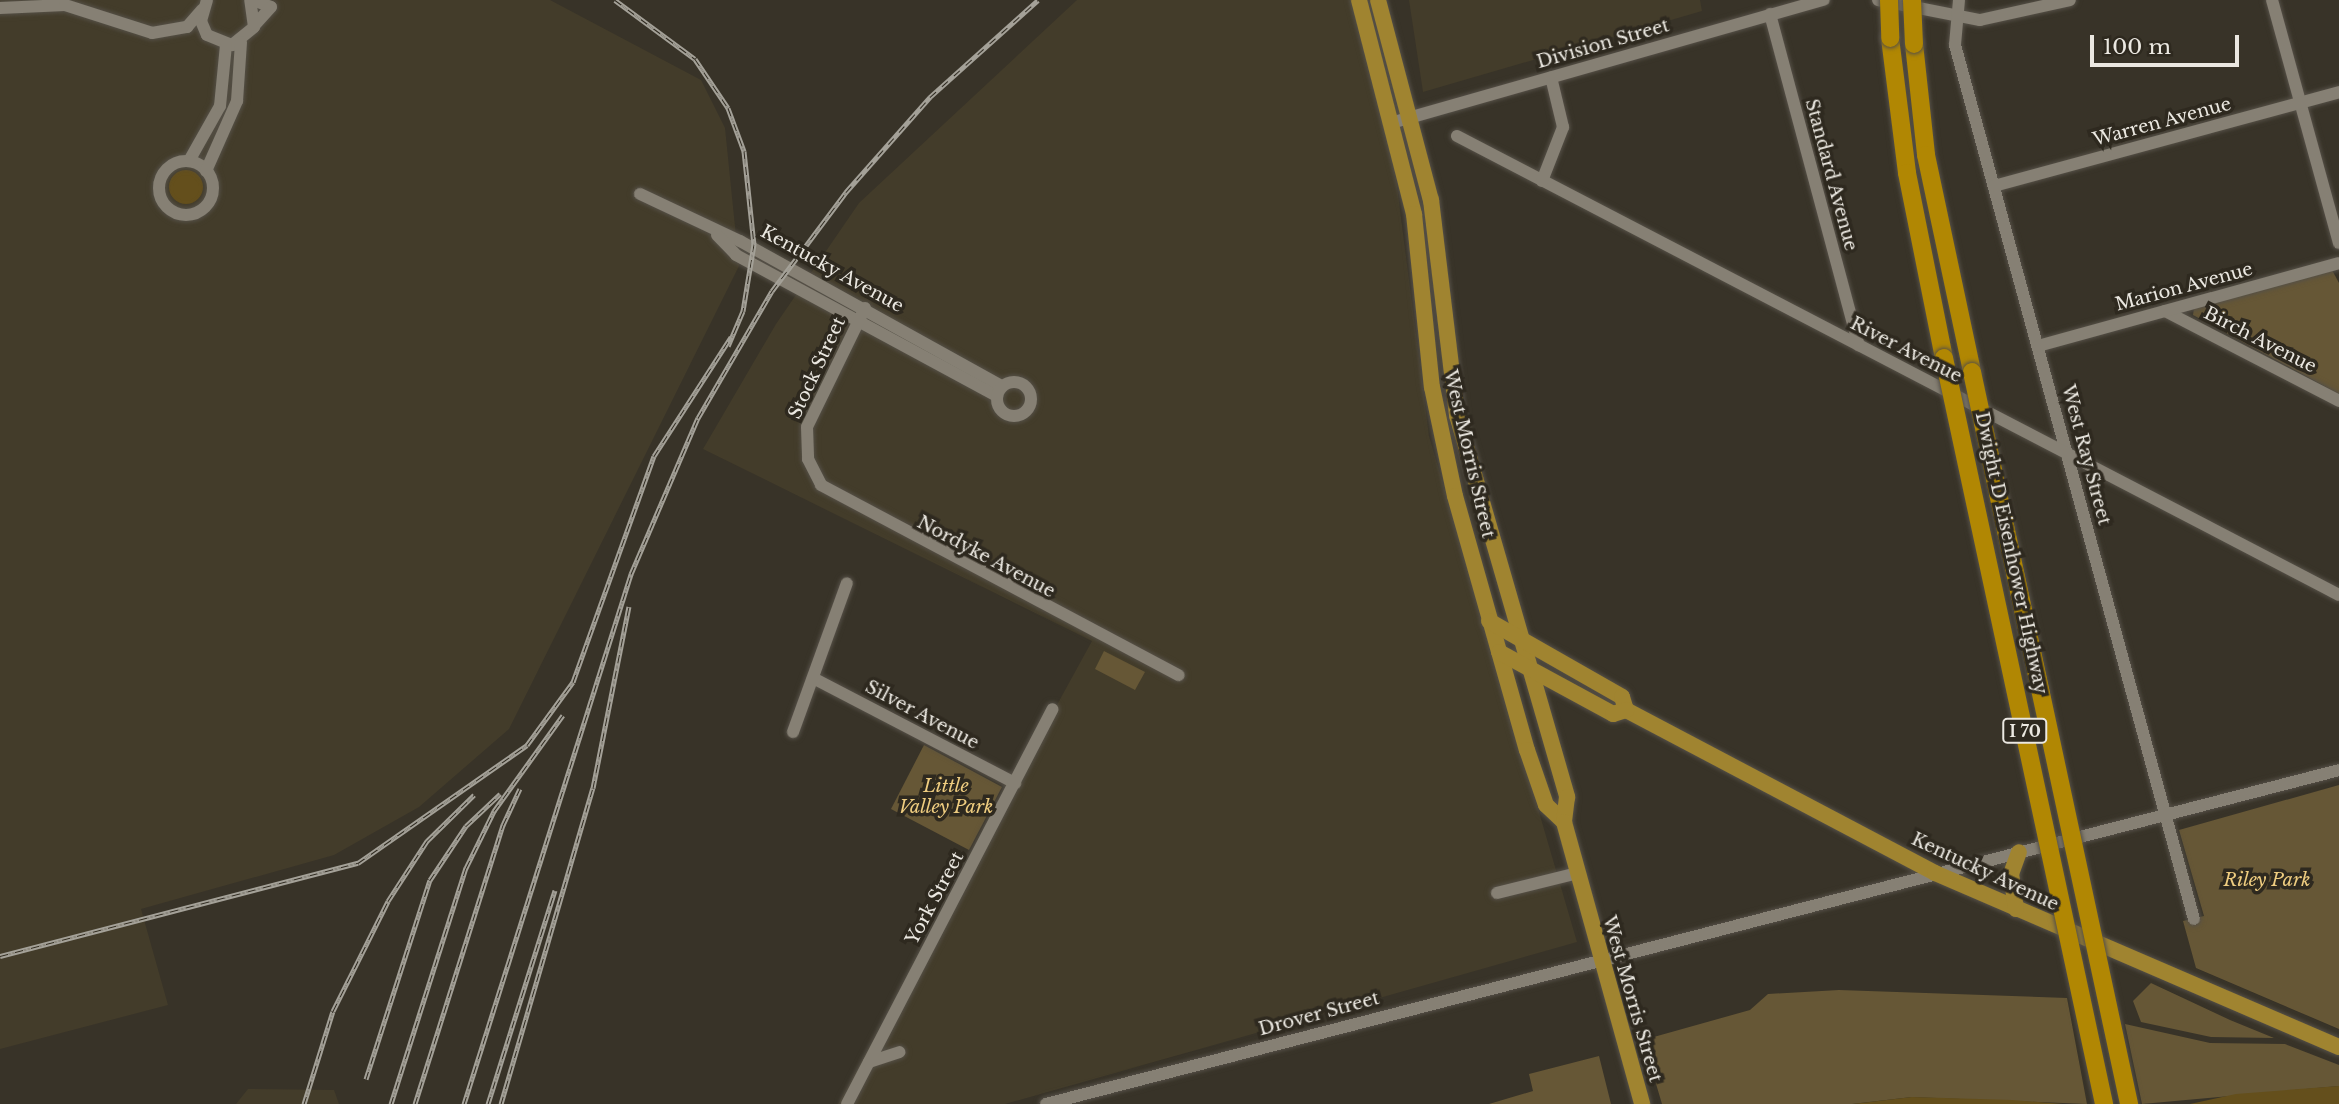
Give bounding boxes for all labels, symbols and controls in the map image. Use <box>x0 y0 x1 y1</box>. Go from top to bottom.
street label: Division Street <box>1534 15 1672 73</box>
scale bar <box>2094 21 2243 65</box>
text: 100 m <box>2103 34 2171 60</box>
street label: Warren Avenue <box>2090 93 2234 151</box>
street label: Standard Avenue <box>1800 96 1862 254</box>
street label: Kentucky Avenue <box>756 220 908 318</box>
street label: Marion Avenue <box>2113 258 2255 316</box>
street label: Birch Avenue <box>2200 302 2320 378</box>
street label: River Avenue <box>1846 312 1966 388</box>
street label: Stock Street <box>784 314 850 422</box>
street label: West Morris Street <box>1439 368 1499 540</box>
street label: West Ray Street <box>2057 382 2115 528</box>
street label: Dwight D Eisenhower Highway <box>1970 410 2052 696</box>
street label: Nordyke Avenue <box>913 511 1059 603</box>
street label: Silver Avenue <box>861 676 983 754</box>
road number: I 70 <box>2002 718 2048 744</box>
park label: Little Valley Park <box>899 776 993 818</box>
street label: Kentucky Avenue <box>1907 828 2063 916</box>
street label: York Street <box>901 848 969 948</box>
park label: Riley Park <box>2223 869 2311 891</box>
street label: West Morris Street <box>1598 913 1666 1085</box>
street label: Drover Street <box>1256 987 1382 1041</box>

